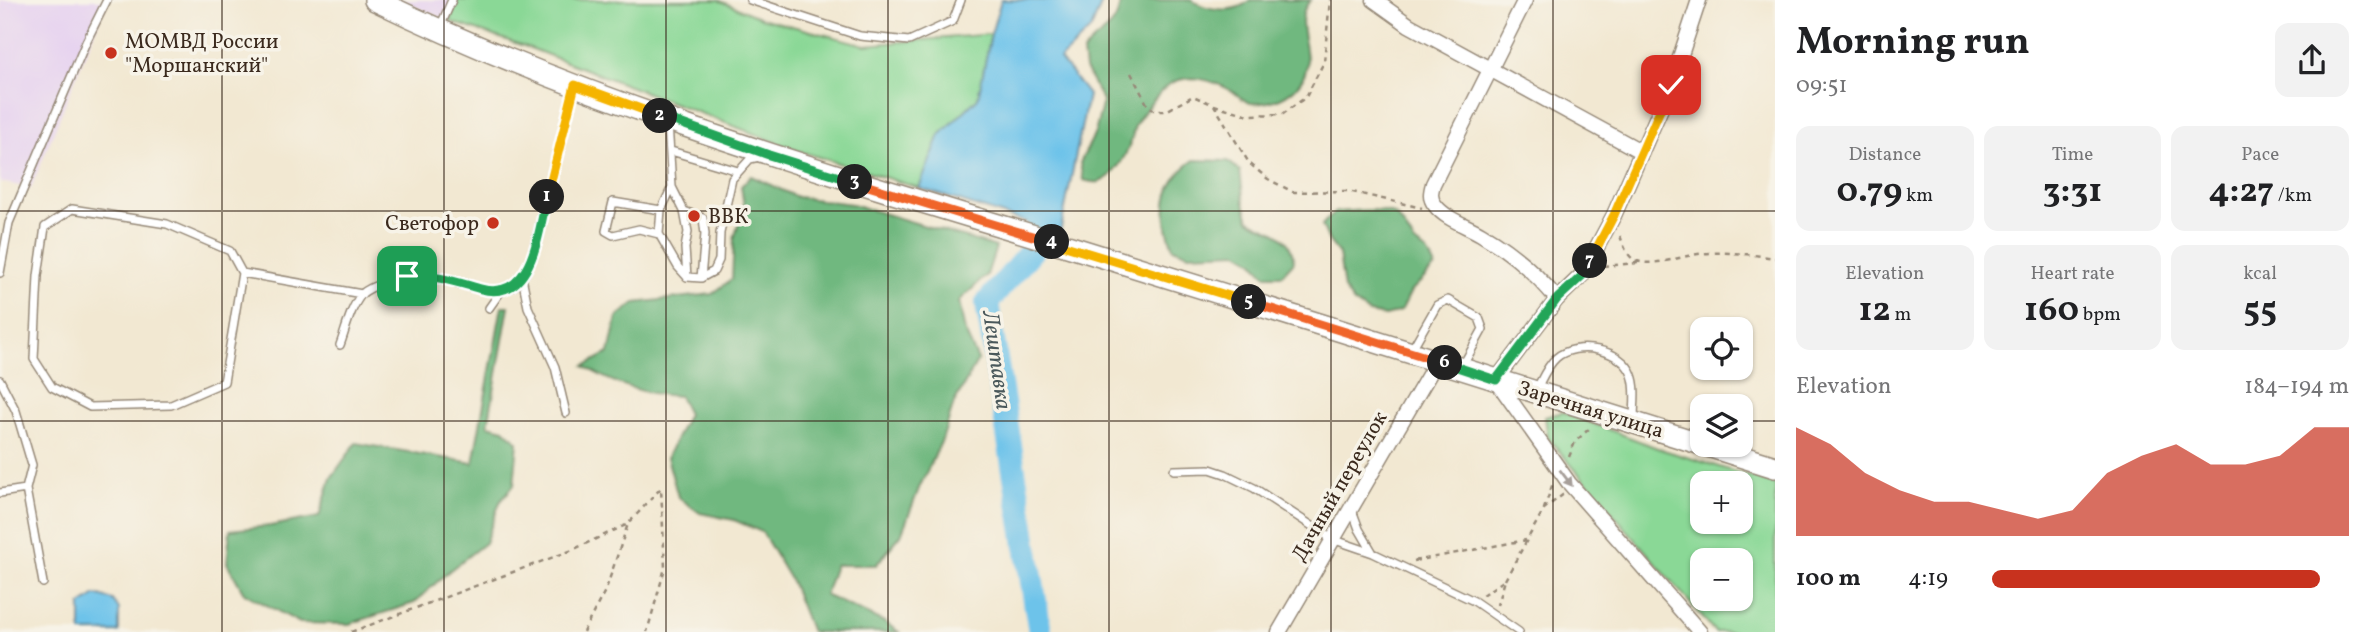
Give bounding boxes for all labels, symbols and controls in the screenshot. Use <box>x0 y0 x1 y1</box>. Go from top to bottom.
text: Morning run <box>1796 17 2030 70</box>
button: share <box>2275 23 2349 97</box>
place label: МОМВД России "Моршанский" <box>125 28 279 81</box>
marker: МОМВД России "Моршанский" <box>103 45 119 61</box>
pin <box>1641 55 1701 115</box>
icon: check <box>1652 66 1690 104</box>
text: 09:51 <box>1796 70 1847 102</box>
pin: 2 <box>642 99 678 134</box>
text: 2 <box>655 102 664 128</box>
text: Distance <box>1848 142 1921 168</box>
text: Time <box>2052 142 2093 168</box>
text: Pace <box>2241 142 2279 168</box>
pin: 3 <box>838 164 872 200</box>
text: 3 <box>850 168 859 194</box>
text: 0.79 <box>1836 168 1902 216</box>
text: 3:31 <box>2043 168 2102 216</box>
text: 4:27 <box>2208 168 2274 216</box>
pin: 1 <box>530 180 564 214</box>
text: 1 <box>543 183 550 209</box>
text: km <box>1902 183 1933 209</box>
text: /km <box>2274 183 2312 209</box>
place label: ВВК <box>708 203 748 232</box>
marker: ВВК <box>686 208 702 224</box>
place label: Светофор <box>385 210 479 239</box>
marker: Светофор <box>485 215 501 231</box>
pin: 4 <box>1034 224 1070 260</box>
text: 4 <box>1046 228 1057 254</box>
pin: 7 <box>1572 244 1608 278</box>
pin <box>377 246 437 306</box>
text: 7 <box>1585 247 1594 273</box>
icon: arrive <box>388 257 426 295</box>
text: Elevation <box>1845 261 1924 287</box>
text: Heart rate <box>2031 261 2114 287</box>
text: kcal <box>2243 261 2277 287</box>
pin: 5 <box>1232 284 1266 320</box>
text: 12 <box>1858 287 1891 335</box>
text: 160 <box>2024 287 2079 335</box>
text: 55 <box>2243 287 2277 335</box>
text: 5 <box>1244 288 1253 314</box>
text: m <box>1891 302 1911 328</box>
text: bpm <box>2079 302 2121 328</box>
water label: Лештавка <box>973 308 1019 412</box>
map controls <box>1690 317 1753 611</box>
button: locate <box>1690 317 1753 380</box>
pin: 6 <box>1428 346 1462 380</box>
text: 6 <box>1439 349 1450 375</box>
text: Elevation <box>1796 371 1892 403</box>
text: 184–194 m <box>2244 371 2349 403</box>
street label: Заречная улица <box>1514 374 1667 446</box>
button: layers <box>1690 394 1753 457</box>
street label: Дачный переулок <box>1285 406 1395 567</box>
one-way arrow <box>1559 469 1573 487</box>
button: + <box>1690 471 1753 534</box>
button: − <box>1690 548 1753 611</box>
text: 100 m <box>1796 563 1861 595</box>
text: 4:19 <box>1908 563 1948 595</box>

